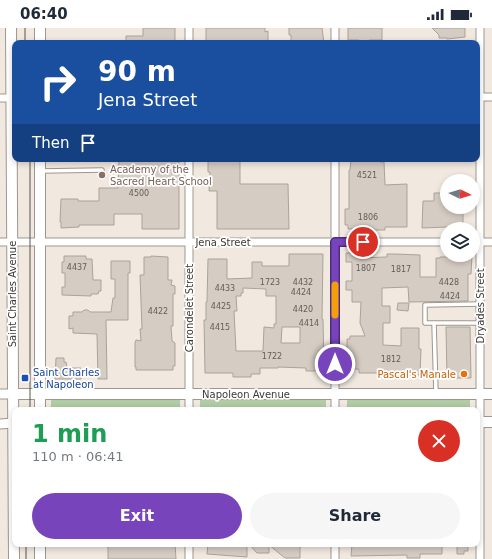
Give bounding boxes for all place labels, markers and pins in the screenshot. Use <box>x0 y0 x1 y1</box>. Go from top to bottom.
place label: Academy of the Sacred Heart School <box>110 164 212 187</box>
marker: Academy of the Sacred Heart School <box>97 170 107 180</box>
pin <box>346 225 380 259</box>
place label: Saint Charles at Napoleon <box>33 367 99 390</box>
place label: Pascal's Manale <box>377 369 456 380</box>
marker: Pascal's Manale <box>459 369 469 379</box>
marker: Saint Charles at Napoleon <box>20 373 30 383</box>

